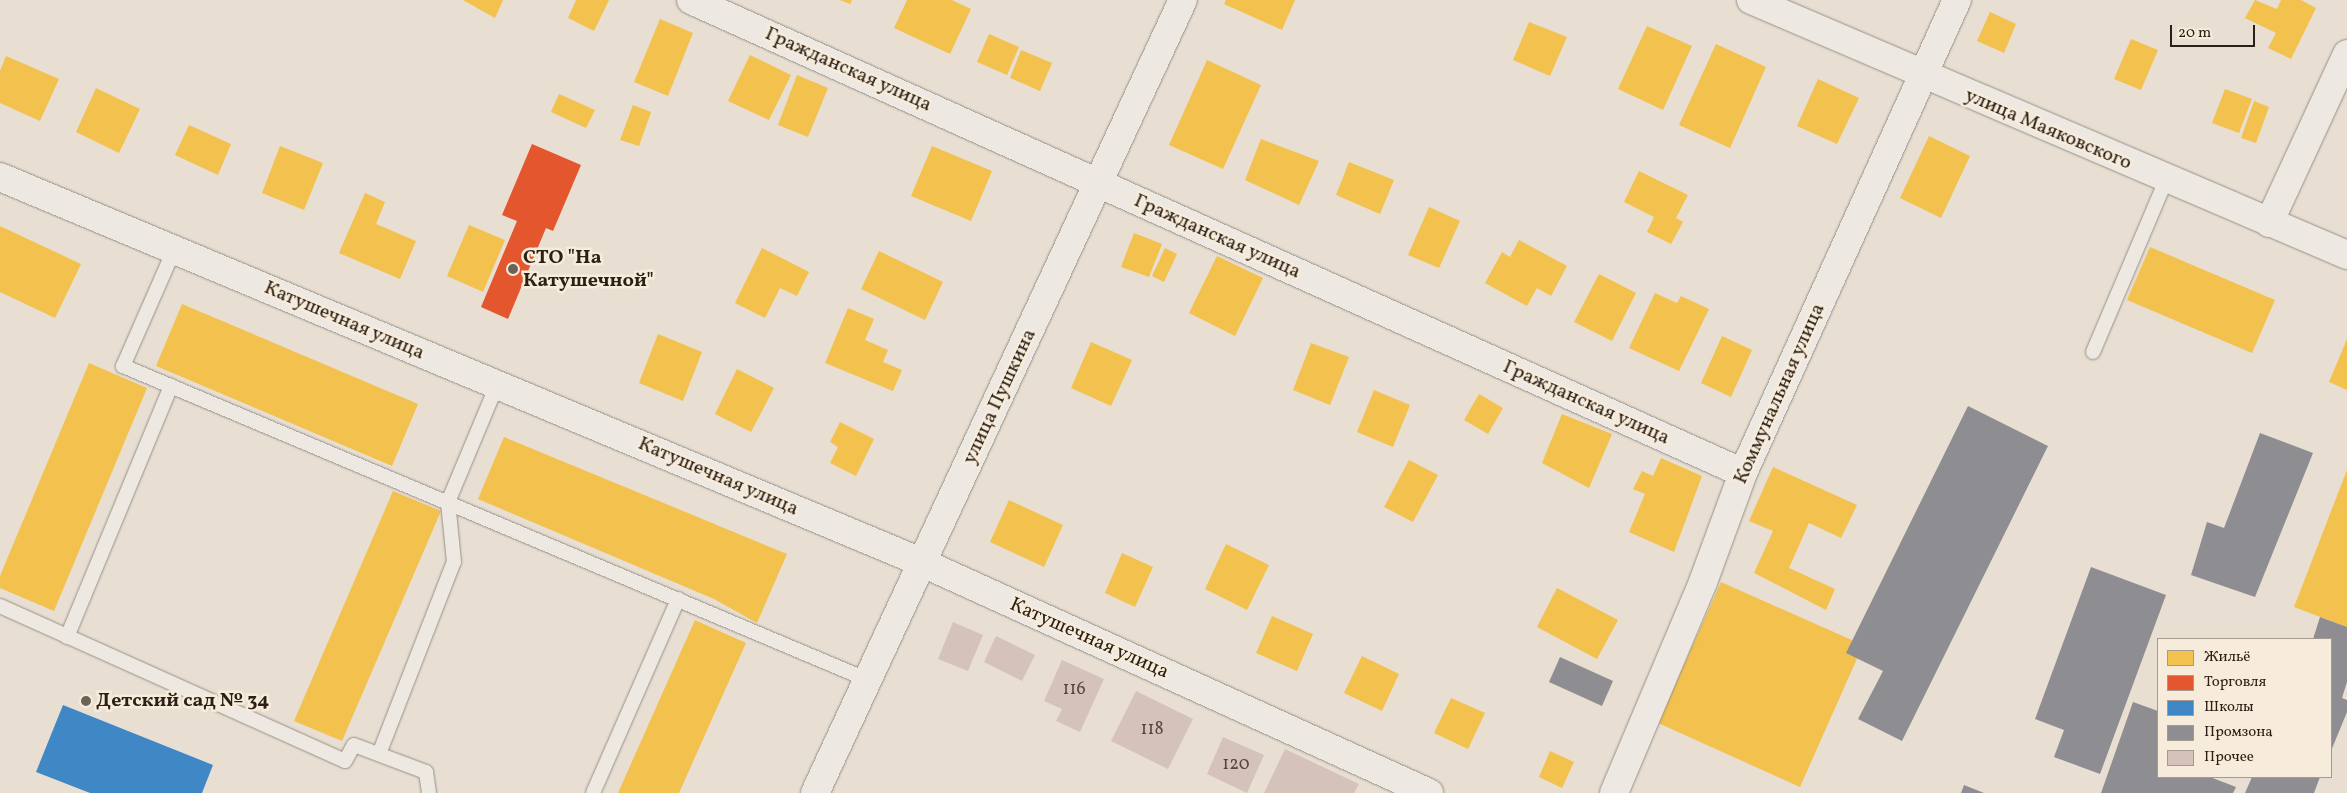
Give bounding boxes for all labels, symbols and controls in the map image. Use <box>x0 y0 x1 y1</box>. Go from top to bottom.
scale bar <box>2172 15 2257 47</box>
street label: Гражданская улица <box>761 22 935 118</box>
text: 20 m <box>2178 23 2211 44</box>
street label: улица Маяковского <box>1961 84 2135 176</box>
street label: Гражданская улица <box>1130 189 1304 285</box>
place label: СТО "На Катушечной" <box>523 246 654 293</box>
marker: СТО "На Катушечной" <box>507 263 519 275</box>
street label: Катушечная улица <box>260 276 428 366</box>
street label: Коммунальная улица <box>1729 300 1831 488</box>
street label: улица Пушкина <box>958 326 1042 468</box>
street label: Гражданская улица <box>1499 355 1673 451</box>
street label: Катушечная улица <box>634 432 802 522</box>
street label: Катушечная улица <box>1005 593 1173 685</box>
legend <box>2157 638 2332 778</box>
text: Жильё <box>2204 647 2250 668</box>
text: Торговля <box>2204 672 2266 693</box>
house number: 116 <box>1062 679 1086 701</box>
place label: Детский сад № 34 <box>96 689 269 713</box>
marker: Детский сад № 34 <box>80 695 92 707</box>
text: Школы <box>2204 697 2254 718</box>
house number: 118 <box>1140 719 1164 741</box>
text: Промзона <box>2204 722 2273 743</box>
text: Прочее <box>2204 747 2254 768</box>
house number: 120 <box>1222 754 1250 776</box>

